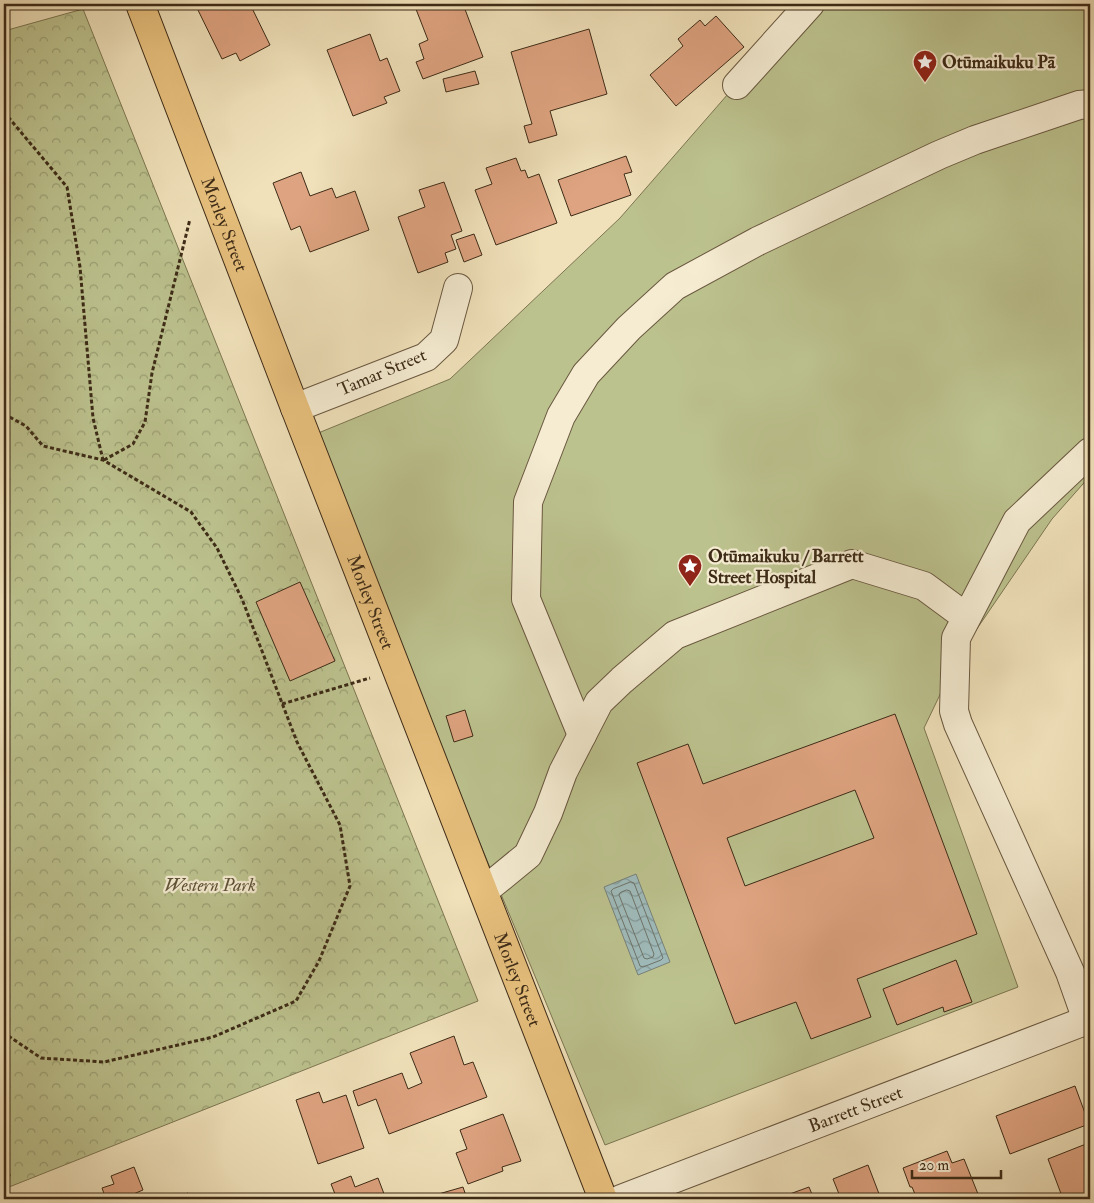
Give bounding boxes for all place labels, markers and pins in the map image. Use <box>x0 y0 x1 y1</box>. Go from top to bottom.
place icon: Otūmaikuku Pā <box>912 49 938 83</box>
place label: Otūmaikuku Pā <box>942 51 1056 74</box>
place label: Otūmaikuku / Barrett Street Hospital <box>708 545 864 589</box>
place icon: Otūmaikuku / Barrett Street Hospital <box>677 553 703 587</box>

